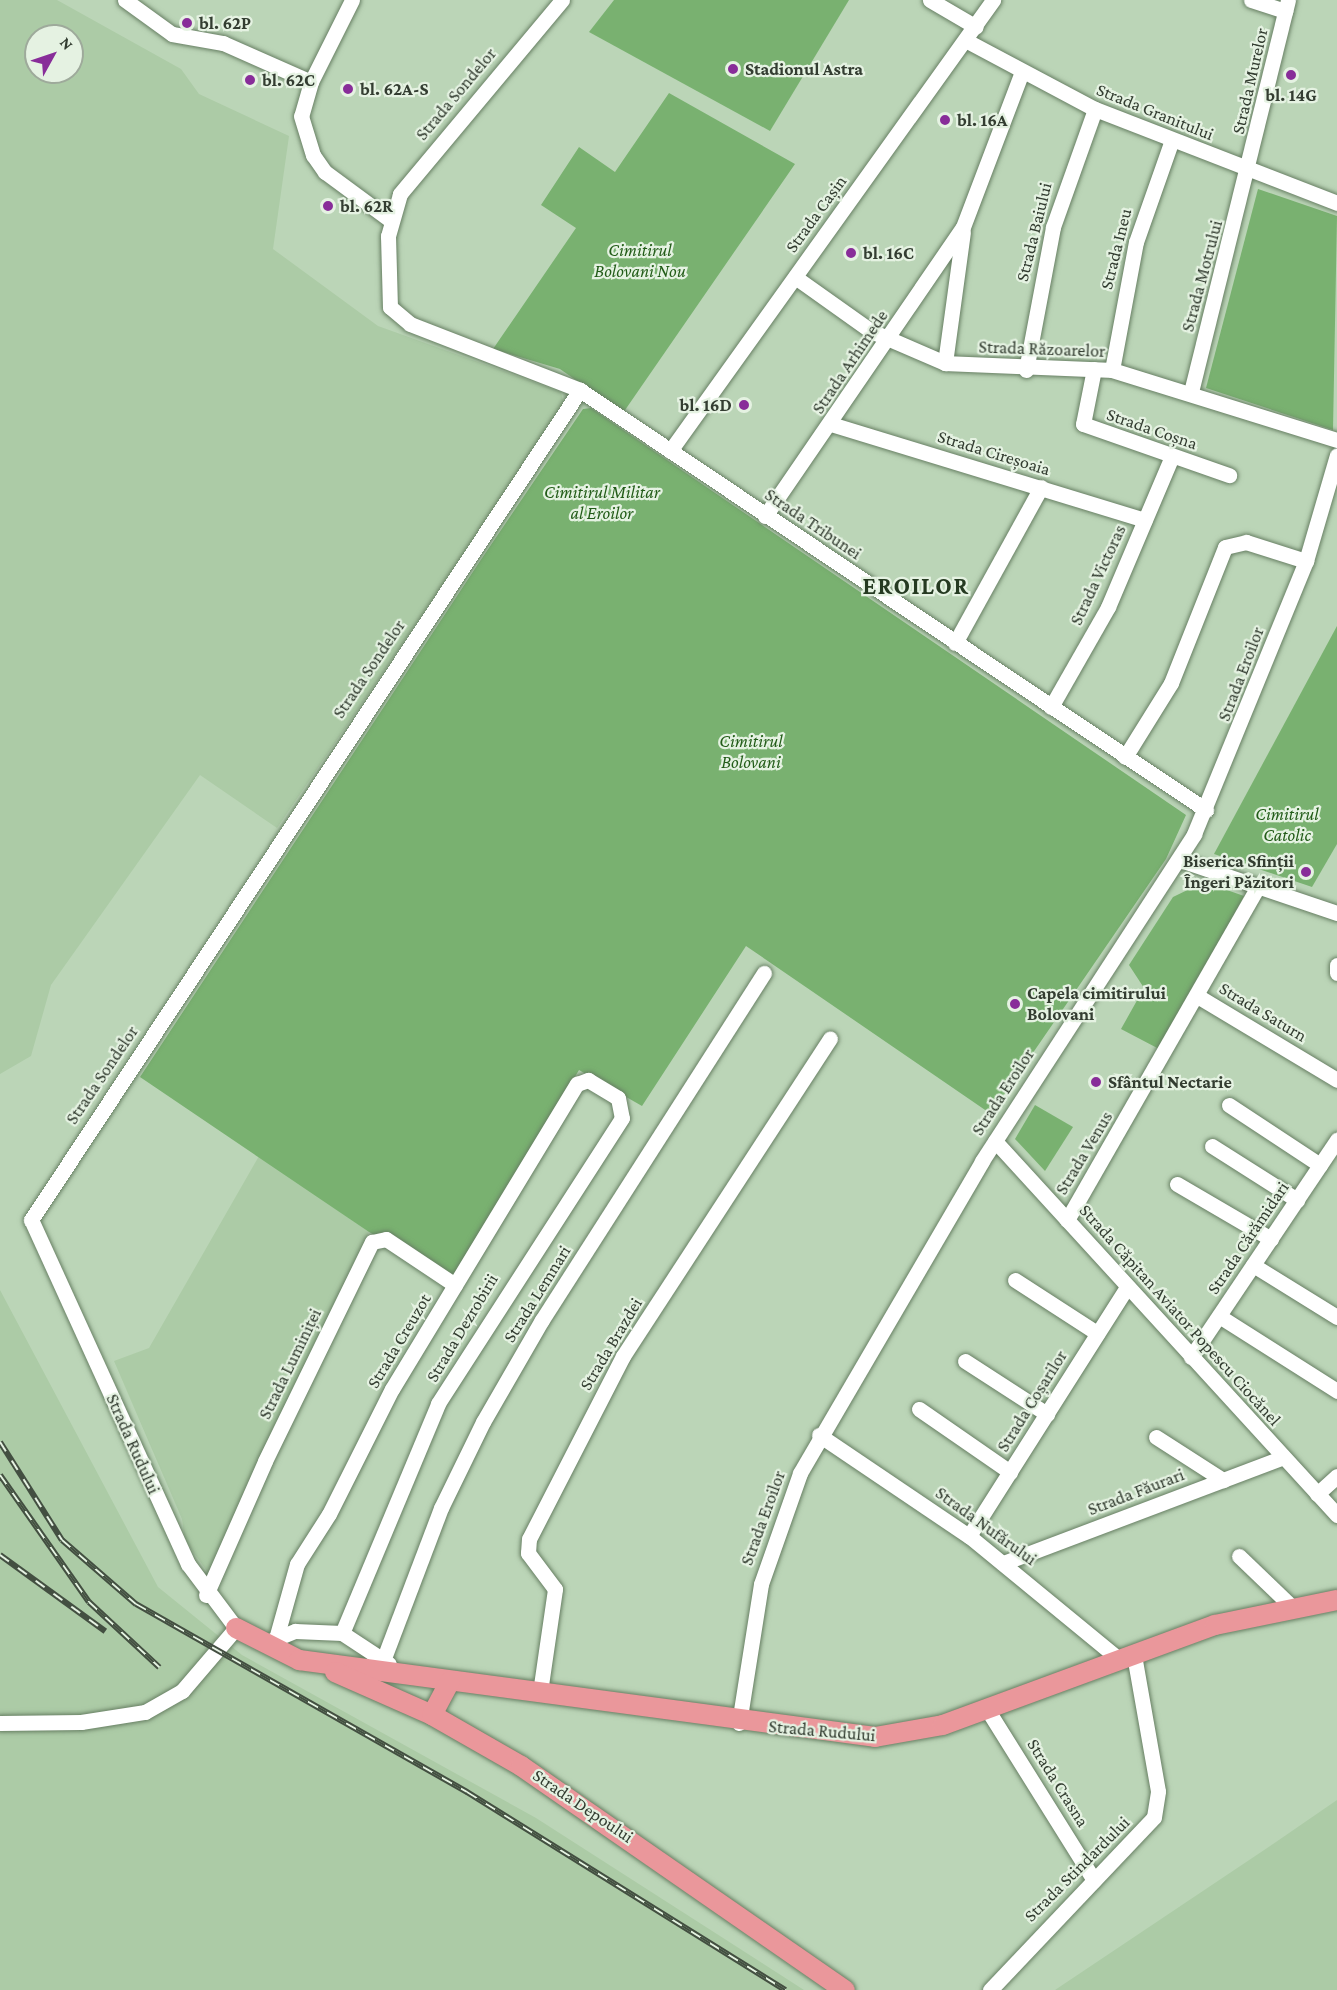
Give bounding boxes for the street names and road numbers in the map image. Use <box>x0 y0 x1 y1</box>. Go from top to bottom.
street label: Strada Murelor <box>1227 26 1273 136</box>
street label: Strada Sondelor <box>411 43 501 145</box>
street label: Strada Granitului <box>1093 79 1217 145</box>
street label: Strada Cașin <box>781 171 851 257</box>
street label: Strada Baiului <box>1011 180 1057 284</box>
street label: Strada Ineu <box>1096 206 1136 292</box>
street label: Strada Motrului <box>1177 218 1227 334</box>
street label: Strada Arhimede <box>807 306 893 418</box>
street label: Strada Răzoarelor <box>978 336 1106 362</box>
street label: Strada Coșna <box>1104 403 1200 455</box>
street label: Strada Cireșoaia <box>935 426 1053 480</box>
street label: Strada Tribunei <box>761 484 865 564</box>
street label: Strada Victoras <box>1065 521 1131 629</box>
street label: Strada Sondelor <box>328 616 410 722</box>
street label: Strada Eroilor <box>1213 624 1269 724</box>
street label: Strada Saturn <box>1215 977 1311 1047</box>
street label: Strada Sondelor <box>61 1022 143 1128</box>
street label: Strada Eroilor <box>967 1044 1039 1140</box>
street label: Strada Venus <box>1051 1107 1117 1199</box>
street label: Strada Cărămidari <box>1202 1178 1294 1298</box>
street label: Strada Căpitan Aviator Popescu Ciocănel <box>1075 1200 1285 1430</box>
street label: Strada Lemnari <box>499 1241 575 1347</box>
street label: Strada Dezrobirii <box>421 1270 503 1386</box>
street label: Strada Creuzot <box>362 1290 436 1392</box>
street label: Strada Brazdei <box>575 1294 647 1394</box>
street label: Strada Luminiței <box>254 1305 326 1423</box>
street label: Strada Coșarilor <box>992 1346 1072 1456</box>
street label: Strada Rudului <box>101 1391 165 1497</box>
street label: Strada Făurari <box>1085 1464 1187 1520</box>
street label: Strada Eroilor <box>736 1468 790 1568</box>
street label: Strada Nufărului <box>931 1482 1041 1570</box>
street label: Strada Rudului <box>768 1716 876 1746</box>
street label: Strada Crasna <box>1022 1735 1094 1831</box>
street label: Strada Depoului <box>529 1764 637 1848</box>
street label: Strada Stindardului <box>1020 1812 1134 1926</box>

